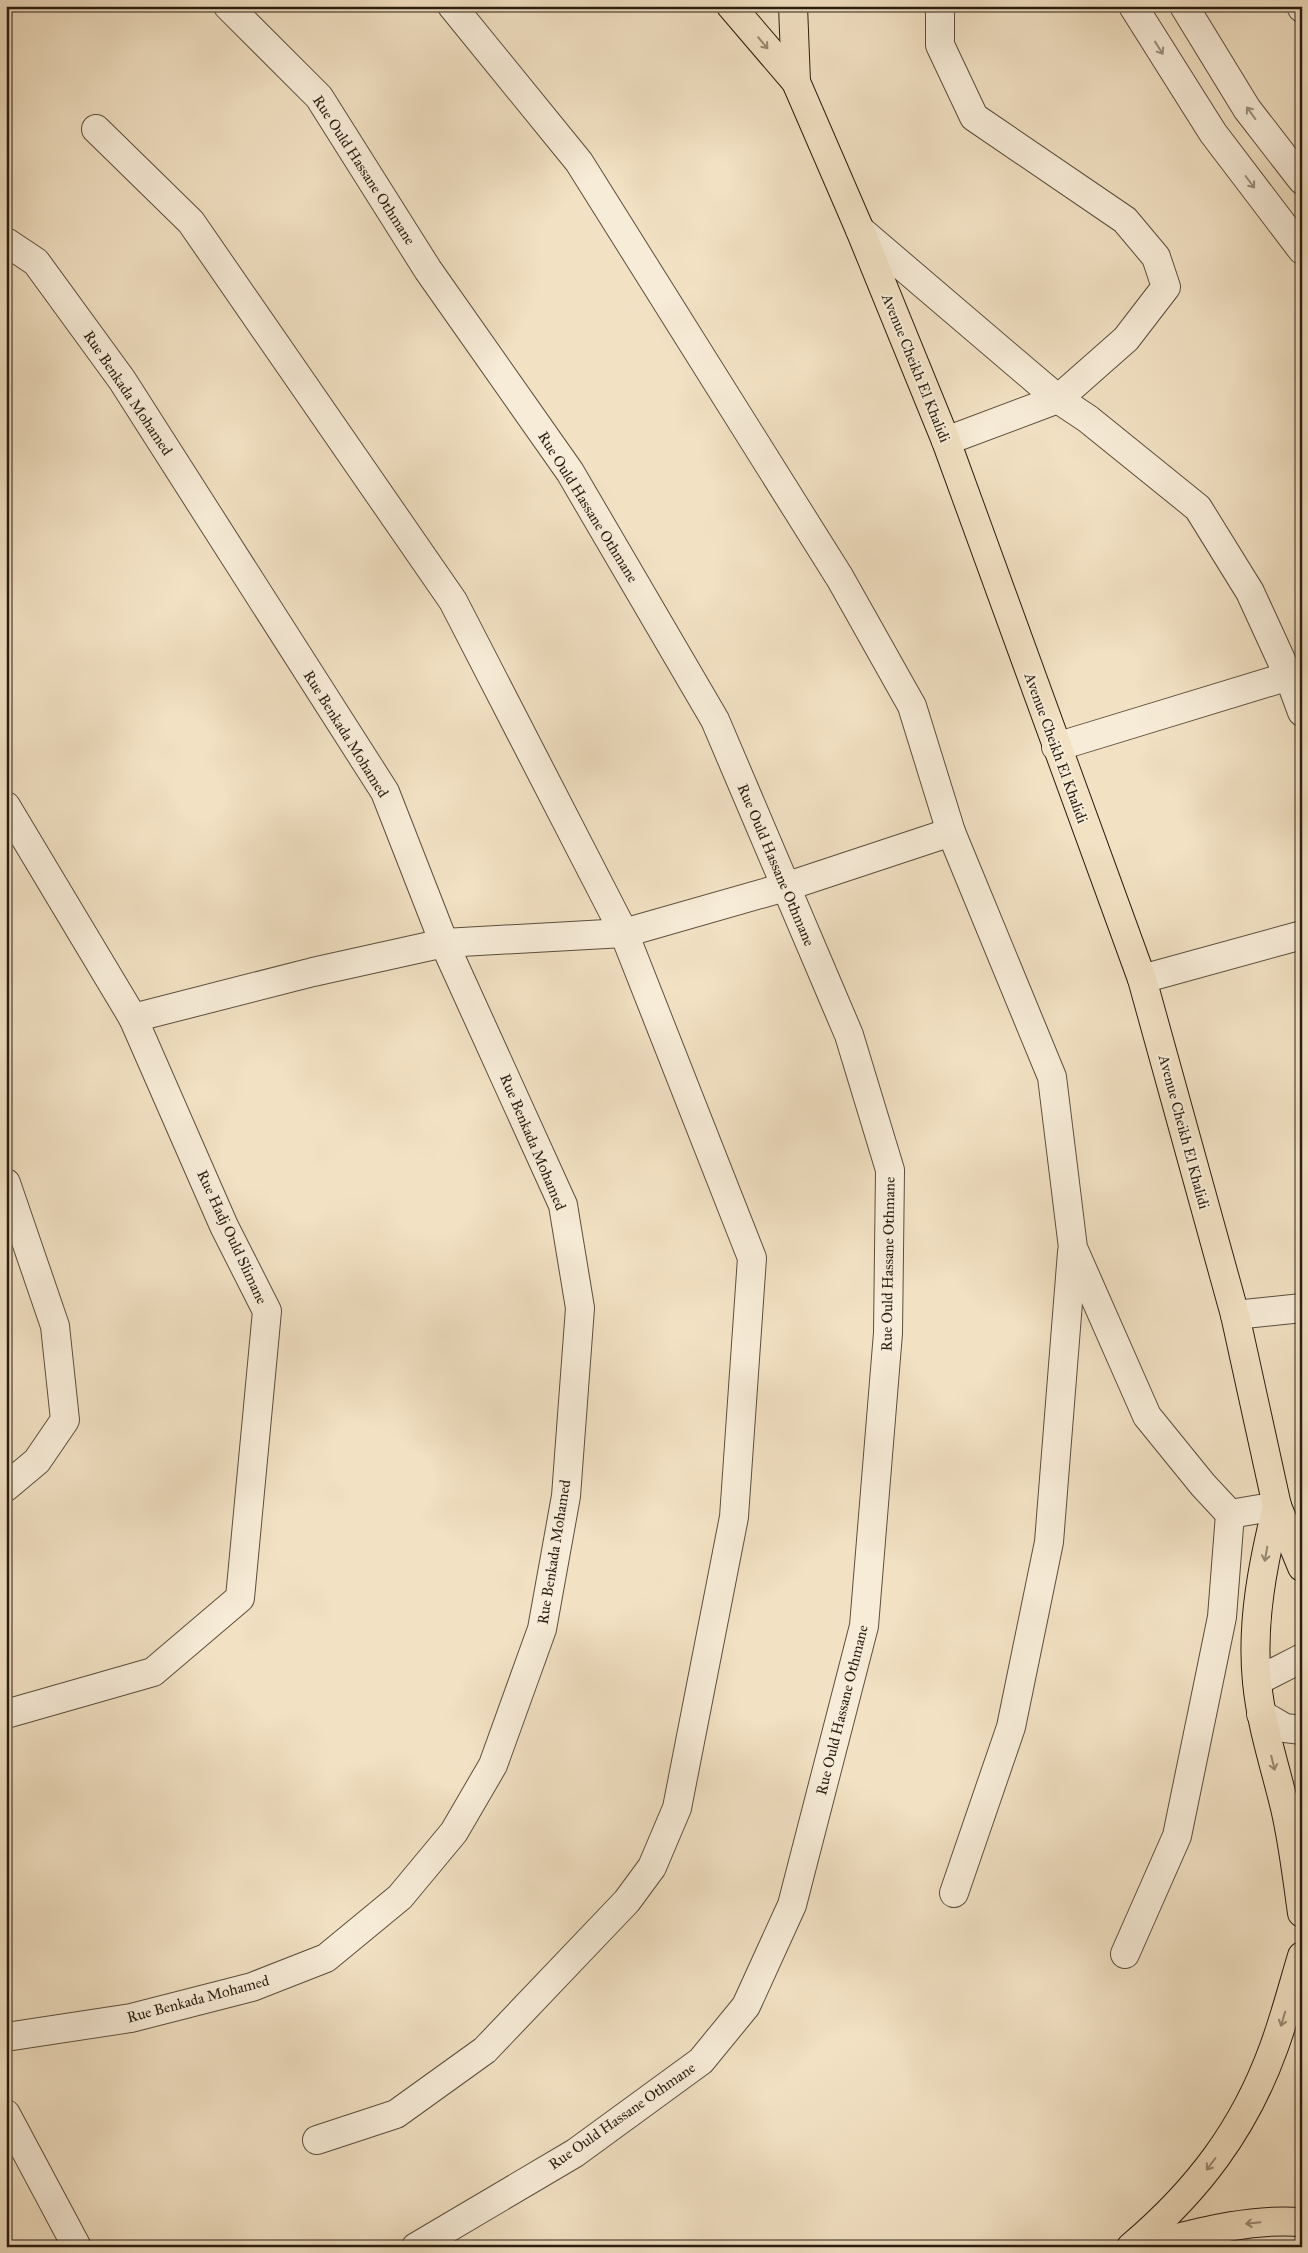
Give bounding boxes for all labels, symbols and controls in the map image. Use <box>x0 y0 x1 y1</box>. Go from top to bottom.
one-way arrow <box>757 37 769 50</box>
one-way arrow <box>1155 40 1165 54</box>
street label: Rue Ould Hassane Othmane <box>309 92 419 248</box>
one-way arrow <box>1246 106 1256 120</box>
one-way arrow <box>1245 175 1255 189</box>
street label: Avenue Cheikh El Khalidi <box>878 290 954 445</box>
street label: Rue Benkada Mohamed <box>80 327 177 459</box>
street label: Rue Ould Hassane Othmane <box>534 428 642 586</box>
street label: Rue Benkada Mohamed <box>300 667 393 801</box>
street label: Avenue Cheikh El Khalidi <box>1020 669 1092 826</box>
street label: Rue Ould Hassane Othmane <box>734 781 818 949</box>
street label: Avenue Cheikh El Khalidi <box>1154 1052 1213 1211</box>
street label: Rue Benkada Mohamed <box>496 1071 570 1213</box>
street label: Rue Hadj Ould Slimane <box>193 1167 271 1307</box>
street label: Rue Ould Hassane Othmane <box>877 1177 899 1351</box>
street label: Rue Benkada Mohamed <box>534 1478 574 1626</box>
one-way arrow <box>1261 1545 1270 1561</box>
street label: Rue Ould Hassane Othmane <box>812 1623 872 1797</box>
one-way arrow <box>1269 1755 1279 1771</box>
street label: Rue Benkada Mohamed <box>125 1971 272 2027</box>
one-way arrow <box>1277 2011 1287 2027</box>
street label: Rue Ould Hassane Othmane <box>545 2059 699 2173</box>
one-way arrow <box>1206 2157 1217 2170</box>
one-way arrow <box>1245 2218 1261 2228</box>

